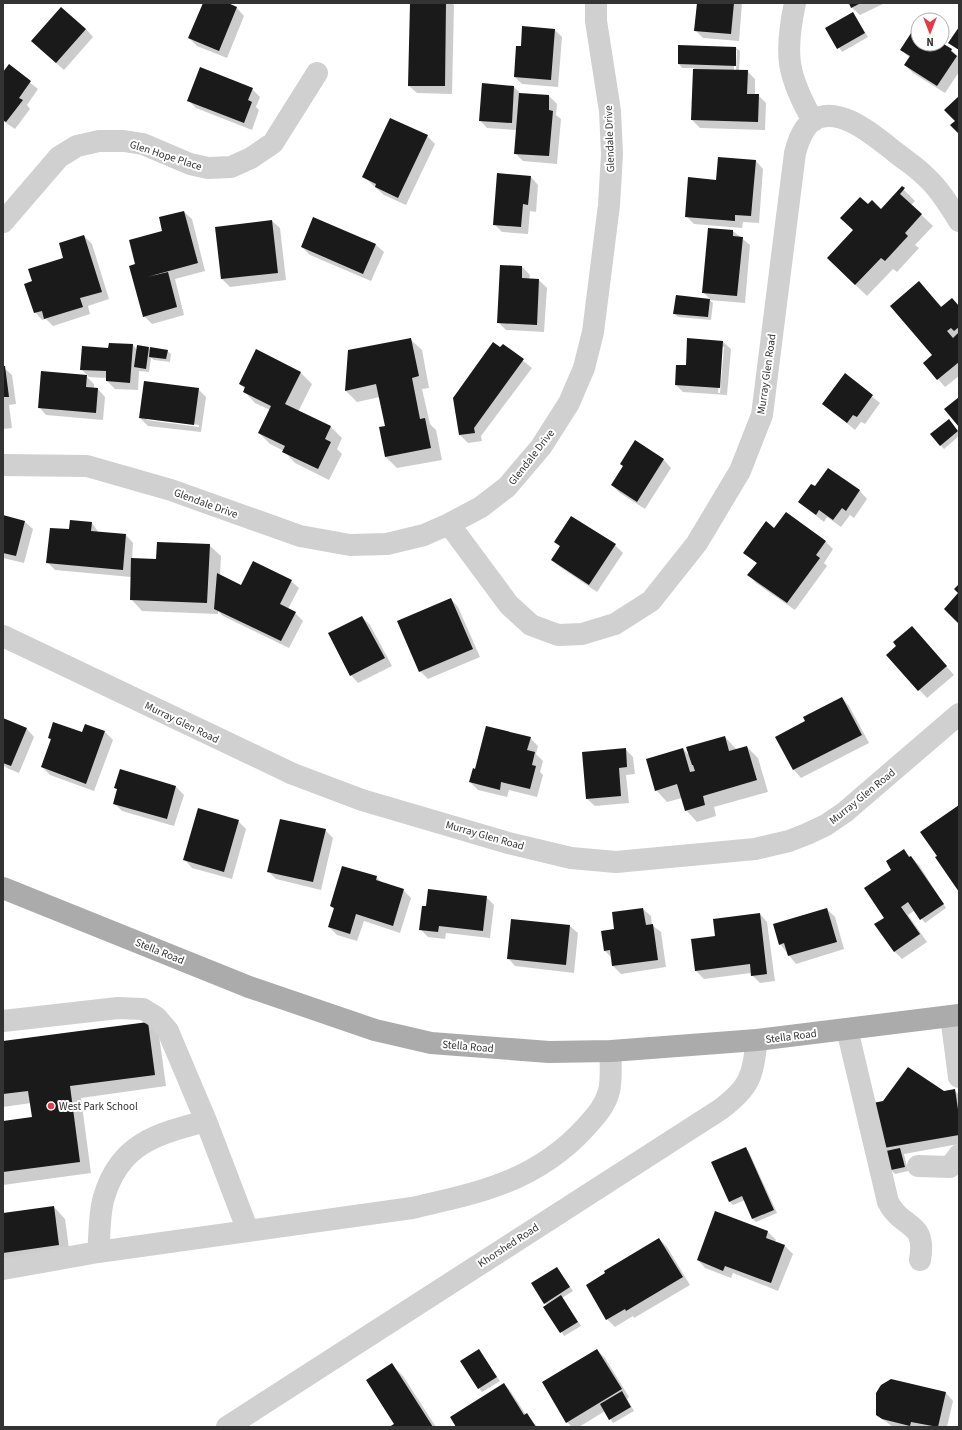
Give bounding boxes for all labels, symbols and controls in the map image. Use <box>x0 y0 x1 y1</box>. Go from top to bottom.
north arrow <box>910 12 950 52</box>
text: N <box>926 34 934 49</box>
street label: Glendale Drive <box>601 105 618 173</box>
street label: Glen Hope Place <box>128 137 204 174</box>
street label: Murray Glen Road <box>753 333 780 415</box>
street label: Glendale Drive <box>505 426 558 488</box>
street label: Glendale Drive <box>172 485 240 522</box>
street label: Murray Glen Road <box>142 698 222 747</box>
street label: Murray Glen Road <box>826 765 899 828</box>
street label: Murray Glen Road <box>444 817 526 854</box>
street label: Stella Road <box>133 935 187 968</box>
street label: Stella Road <box>765 1026 818 1047</box>
street label: Stella Road <box>442 1037 494 1056</box>
place label: West Park School <box>59 1099 138 1114</box>
marker: West Park School <box>46 1101 56 1111</box>
street label: Khorshed Road <box>475 1220 542 1271</box>

